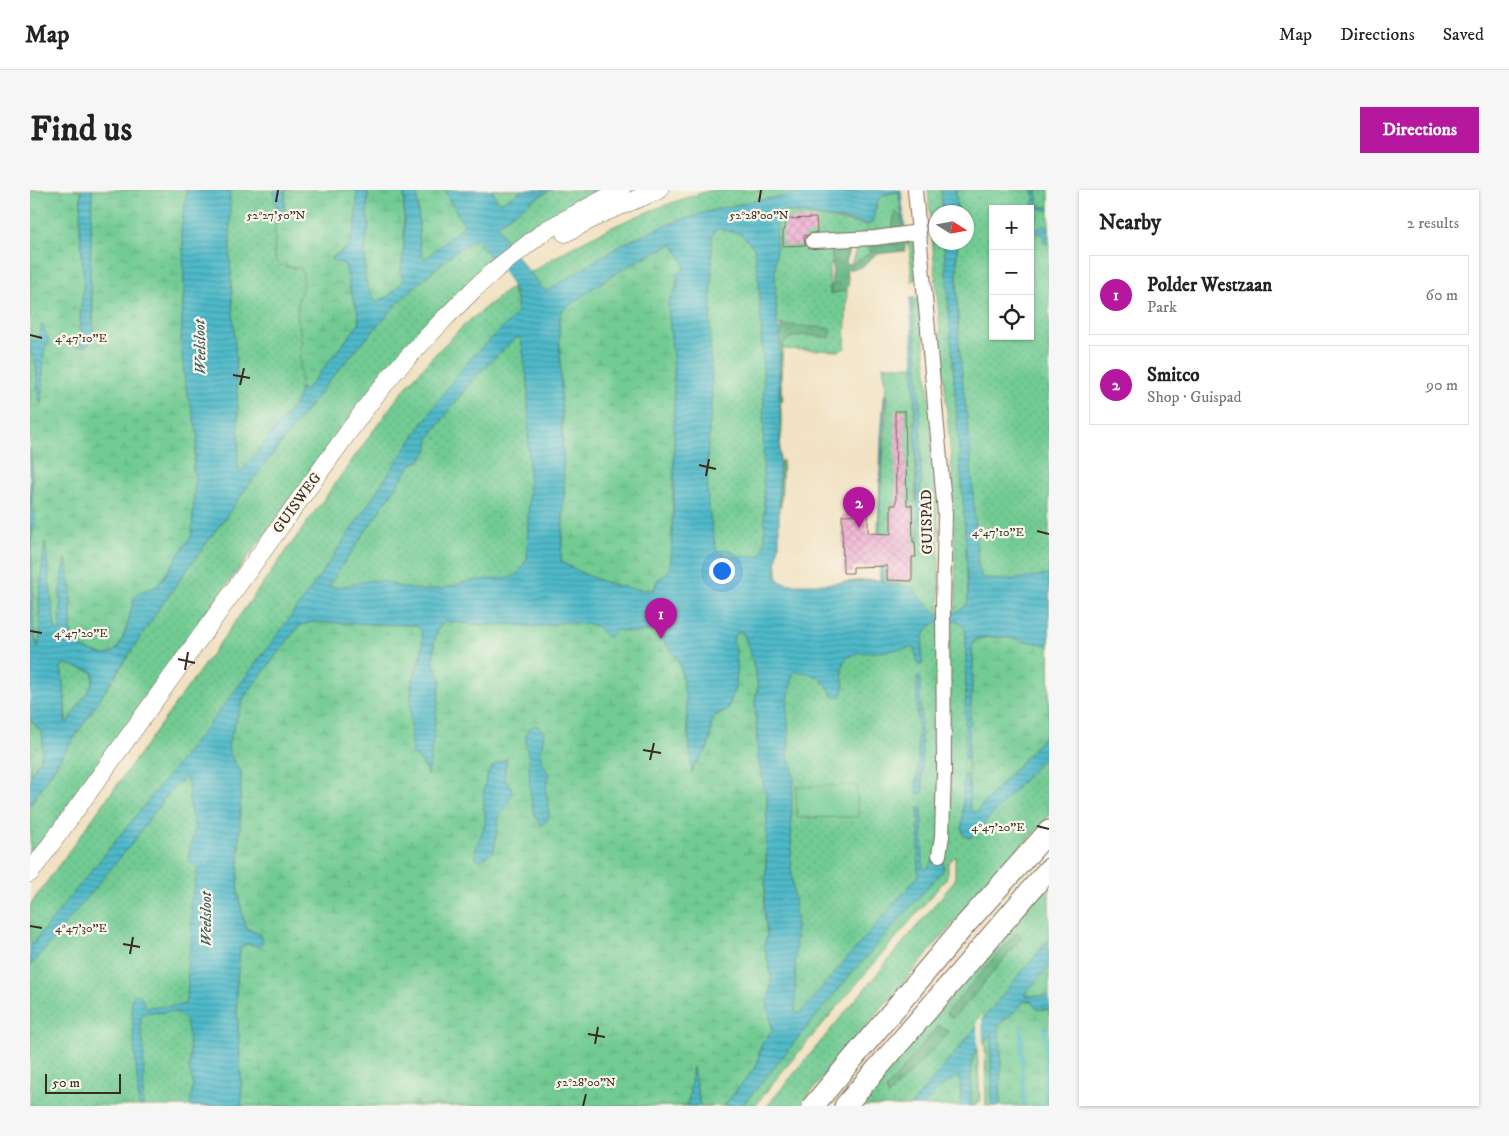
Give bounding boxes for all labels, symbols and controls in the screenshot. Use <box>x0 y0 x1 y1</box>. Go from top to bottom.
text: Map <box>25 20 69 50</box>
text: Map <box>1279 24 1312 46</box>
text: Directions <box>1340 24 1415 46</box>
text: Saved <box>1443 24 1484 46</box>
button: Directions <box>1360 107 1479 153</box>
text: Find us <box>30 108 132 152</box>
north arrow <box>929 205 974 250</box>
map controls <box>989 205 1034 340</box>
button: + <box>989 205 1034 250</box>
text: 52°27'50"N <box>247 208 306 223</box>
text: 52°28'00"N <box>729 208 789 223</box>
text: Nearby <box>1099 210 1161 236</box>
text: 2 results <box>1407 213 1459 233</box>
button: − <box>989 250 1034 295</box>
text: Polder Westzaan <box>1147 274 1272 297</box>
text: 1 <box>1113 285 1119 305</box>
text: 60 m <box>1426 285 1458 305</box>
button: locate <box>989 295 1034 340</box>
text: Park <box>1147 297 1177 317</box>
water label: Weelsloot <box>190 318 210 375</box>
text: 4°47'10"E <box>55 331 107 346</box>
text: Smitco <box>1147 364 1200 387</box>
text: 2 <box>1112 375 1120 395</box>
text: 90 m <box>1426 375 1458 395</box>
text: Shop · Guispad <box>1147 387 1241 407</box>
street label: GUISWEG <box>268 468 326 537</box>
pin: 2 <box>843 487 875 528</box>
street label: GUISPAD <box>917 489 937 555</box>
text: 4°47'10"E <box>972 525 1024 540</box>
your location <box>709 558 735 584</box>
pin: 1 <box>645 598 677 639</box>
text: 4°47'20"E <box>54 626 108 641</box>
text: 4°47'20"E <box>971 820 1025 835</box>
water label: Weelsloot <box>196 890 216 947</box>
text: 4°47'30"E <box>55 921 108 936</box>
scale bar <box>45 1071 121 1094</box>
text: 50 m <box>52 1074 80 1092</box>
text: 52°28'00"N <box>556 1075 616 1090</box>

